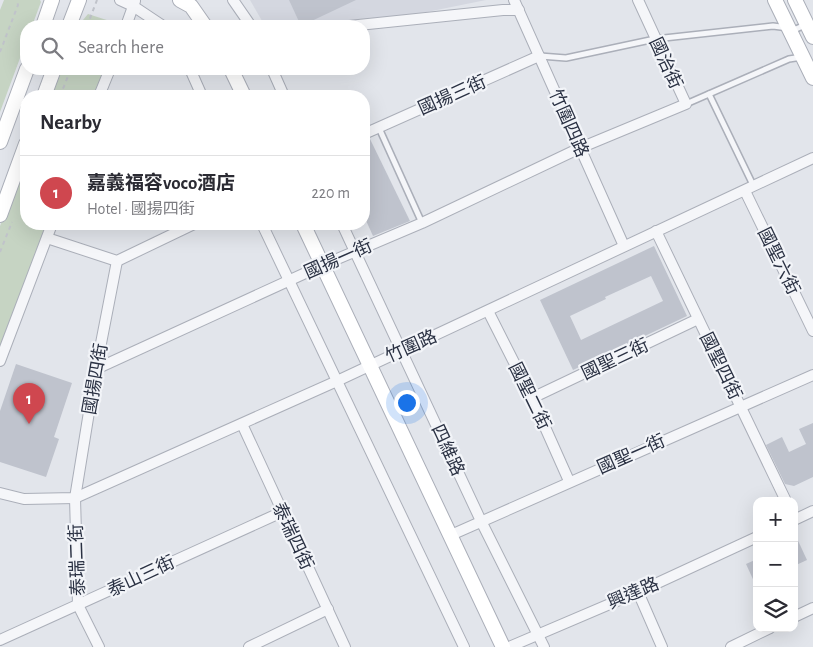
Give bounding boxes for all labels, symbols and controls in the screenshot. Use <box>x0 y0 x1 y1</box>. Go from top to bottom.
search box <box>20 20 370 75</box>
icon: search <box>38 34 66 62</box>
street label: 國治街 <box>646 34 686 92</box>
text: Search here <box>78 38 164 57</box>
street label: 國揚三街 <box>415 71 489 119</box>
street label: 竹圍四路 <box>545 86 593 160</box>
text: Nearby <box>40 112 101 133</box>
text: 嘉義福容voco酒店 <box>87 174 235 193</box>
text: 1 <box>53 185 59 201</box>
text: 220 m <box>312 185 350 201</box>
text: Hotel · 國揚四街 <box>87 201 195 217</box>
street label: 國聖六街 <box>754 224 804 298</box>
street label: 國揚一街 <box>301 235 375 283</box>
street label: 竹圍路 <box>382 326 440 366</box>
street label: 國聖四街 <box>696 329 746 403</box>
street label: 國聖三街 <box>578 335 652 383</box>
street label: 國揚四街 <box>79 342 111 416</box>
street label: 國聖二街 <box>505 359 555 433</box>
pin: 1 <box>13 383 45 424</box>
your location <box>394 390 420 416</box>
street label: 四維路 <box>428 421 468 479</box>
street label: 國聖一街 <box>594 430 668 478</box>
map controls <box>753 497 798 632</box>
button: + <box>753 497 798 542</box>
street label: 泰瑞四街 <box>269 499 317 573</box>
street label: 泰瑞二街 <box>66 524 88 596</box>
button: − <box>753 542 798 587</box>
street label: 泰山三街 <box>104 552 178 600</box>
street label: 興達路 <box>604 573 662 613</box>
button: layers <box>753 587 798 632</box>

